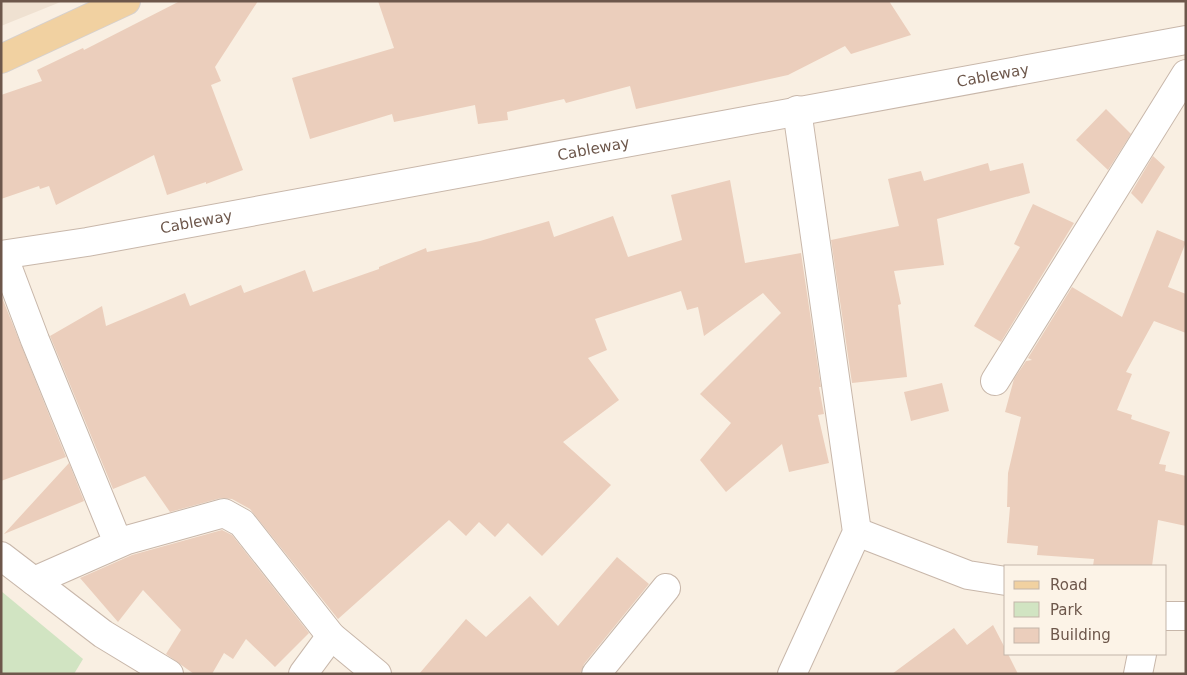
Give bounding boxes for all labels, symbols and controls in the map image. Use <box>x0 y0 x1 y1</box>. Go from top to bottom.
street label: Cableway <box>955 60 1030 91</box>
street label: Cableway <box>556 133 631 164</box>
street label: Cableway <box>159 206 234 237</box>
legend <box>1004 565 1167 655</box>
text: Road <box>1050 576 1088 594</box>
text: Park <box>1050 601 1083 619</box>
text: Building <box>1050 626 1111 644</box>

